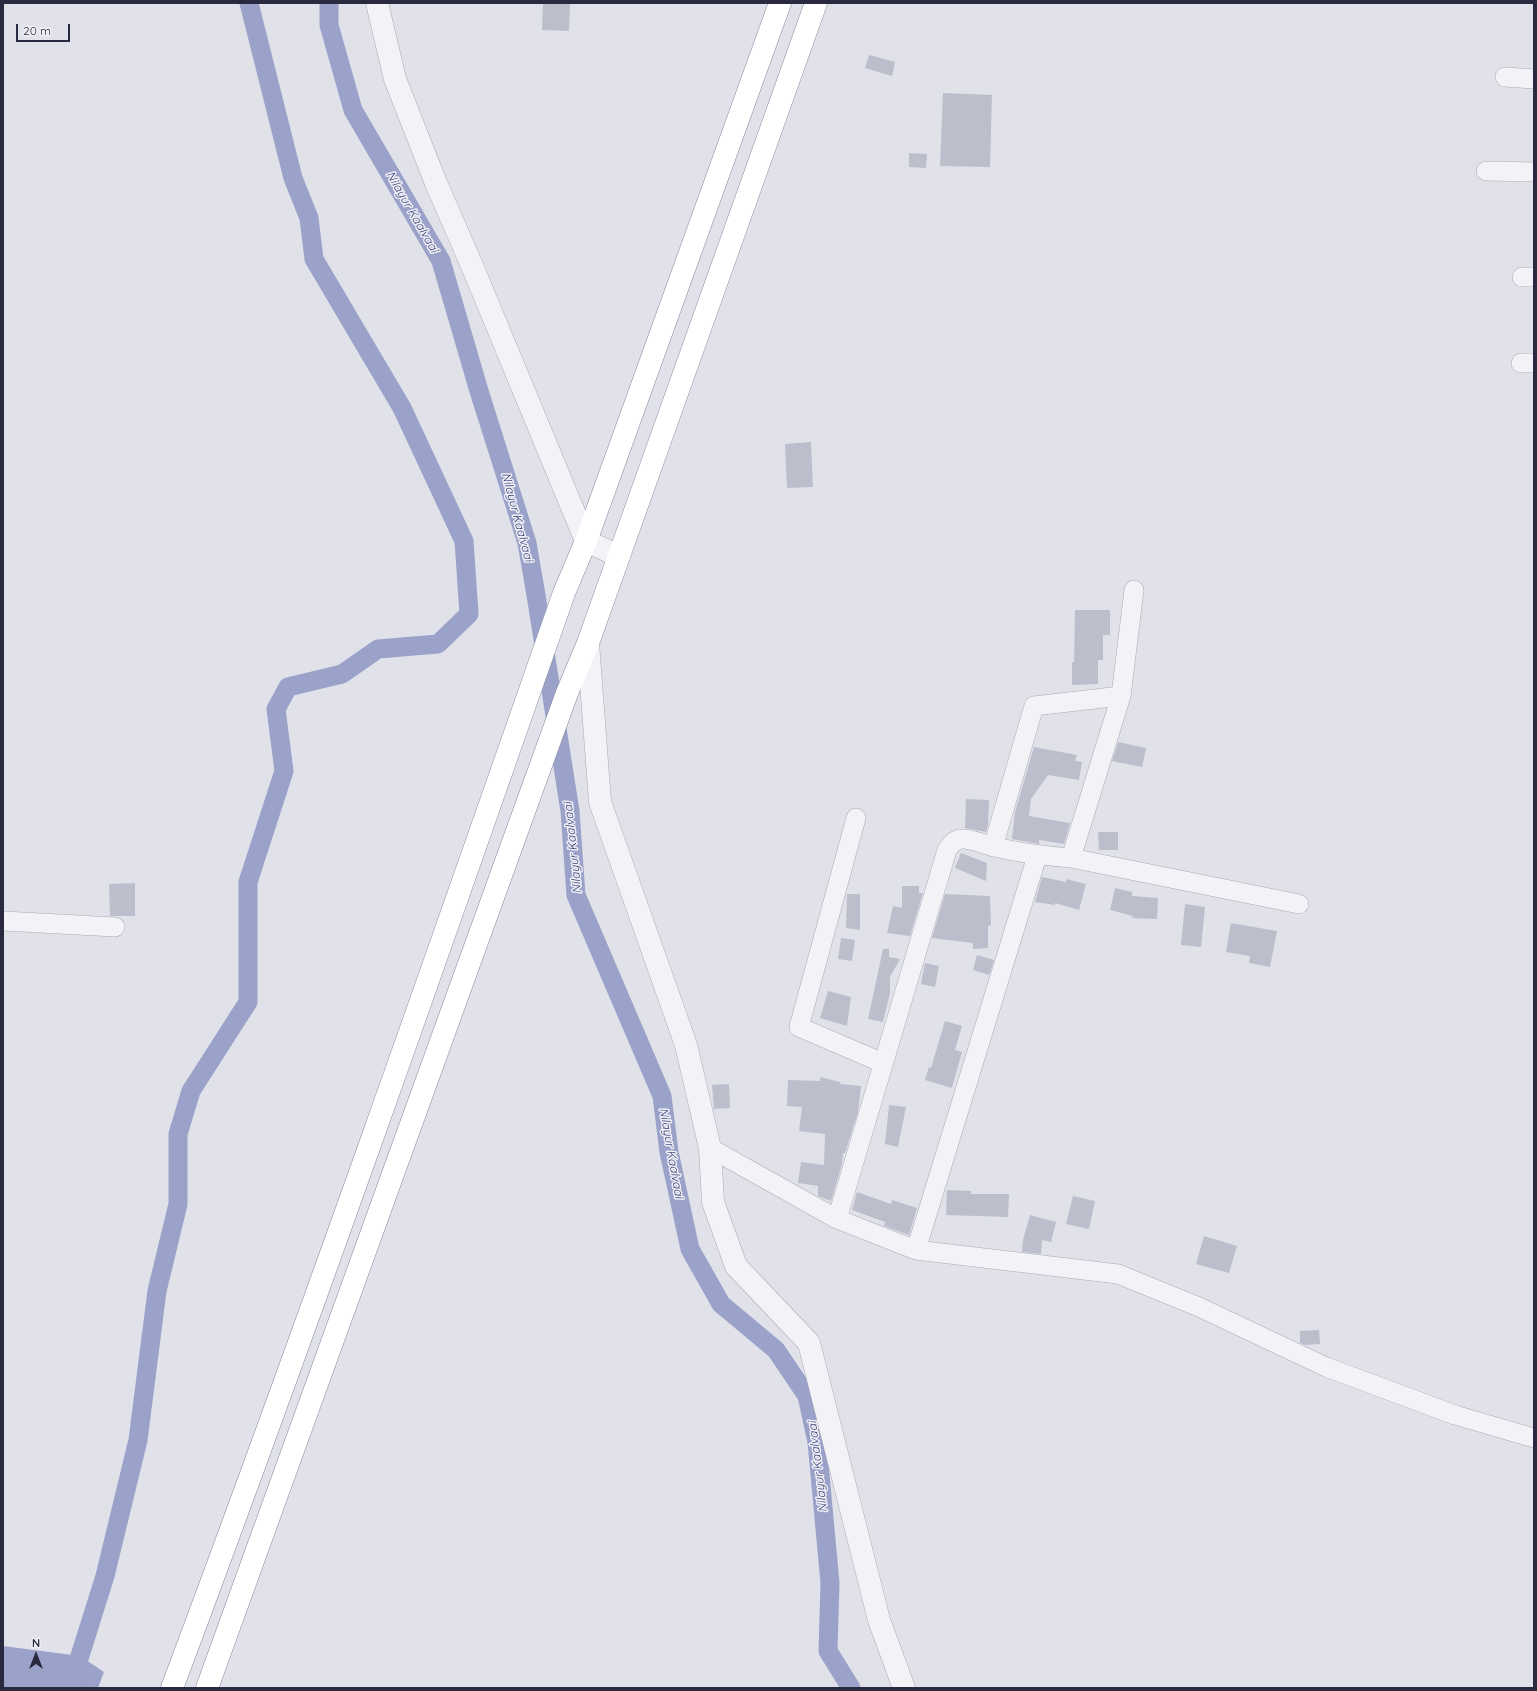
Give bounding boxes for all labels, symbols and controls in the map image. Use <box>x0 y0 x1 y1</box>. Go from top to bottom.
scale bar <box>18 16 72 42</box>
text: 20 m <box>23 23 51 38</box>
water label: Nilayur Kaalvaai <box>383 169 441 255</box>
water label: Nilayur Kaalvaai <box>498 471 536 563</box>
water label: Nilayur Kaalvaai <box>561 802 585 894</box>
water label: Nilayur Kaalvaai <box>656 1107 686 1199</box>
water label: Nilayur Kaalvaai <box>805 1421 831 1513</box>
north arrow <box>16 1635 56 1675</box>
text: N <box>32 1636 40 1650</box>

